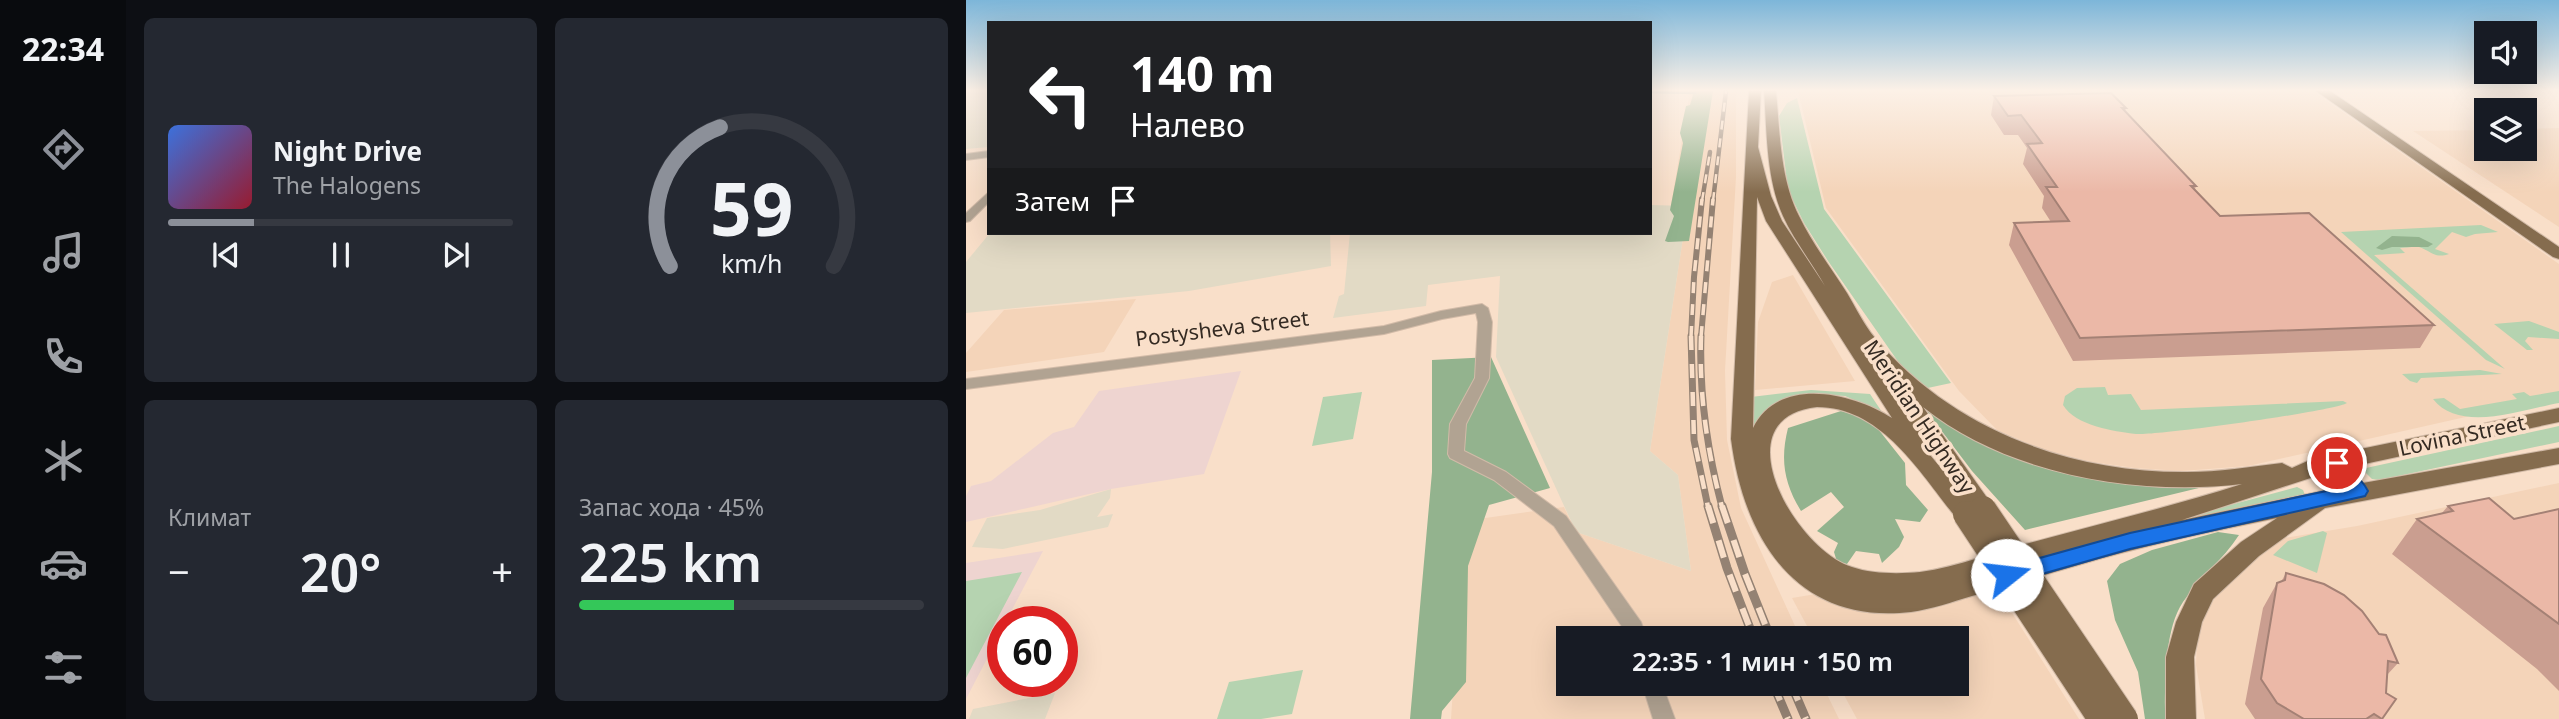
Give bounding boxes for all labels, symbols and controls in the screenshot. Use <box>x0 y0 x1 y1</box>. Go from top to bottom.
map controls <box>2474 21 2537 161</box>
button: sound <box>2474 21 2537 84</box>
text: 22:34 <box>22 27 104 70</box>
text: 140 m <box>1130 40 1275 106</box>
icon: left <box>1015 49 1106 140</box>
button: layers <box>2474 98 2537 161</box>
text: Налево <box>1130 103 1245 146</box>
icon: directions <box>39 125 88 174</box>
text: Night Drive <box>273 133 422 169</box>
text: 59 <box>710 158 793 257</box>
text: The Halogens <box>273 169 421 201</box>
icon: arrive <box>1104 182 1142 220</box>
text: Затем <box>1015 183 1090 219</box>
icon: music <box>39 228 88 277</box>
icon: previous <box>207 236 245 274</box>
icon: pause <box>322 236 360 274</box>
icon: next <box>437 236 475 274</box>
text: km/h <box>721 246 782 280</box>
street label: Postysheva Street <box>1133 303 1311 353</box>
icon: phone <box>39 332 88 381</box>
street label: Meridian Highway <box>1858 334 1982 499</box>
street label: Lovina Street <box>2396 408 2528 462</box>
pin <box>2307 433 2367 493</box>
icon: climate <box>39 436 88 485</box>
icon: arrive <box>2318 444 2356 482</box>
text: Запас хода · 45% <box>579 491 764 523</box>
text: Климат <box>168 501 251 533</box>
text: 225 km <box>579 526 762 597</box>
text: 20° <box>300 536 381 607</box>
position arrow <box>1970 538 2044 612</box>
icon: car <box>39 539 88 588</box>
text: − <box>168 545 190 597</box>
text: + <box>491 545 513 597</box>
speed limit sign: 60 <box>987 606 1078 697</box>
icon: filters <box>39 643 88 692</box>
text: 22:35 · 1 мин · 150 m <box>1632 643 1893 679</box>

